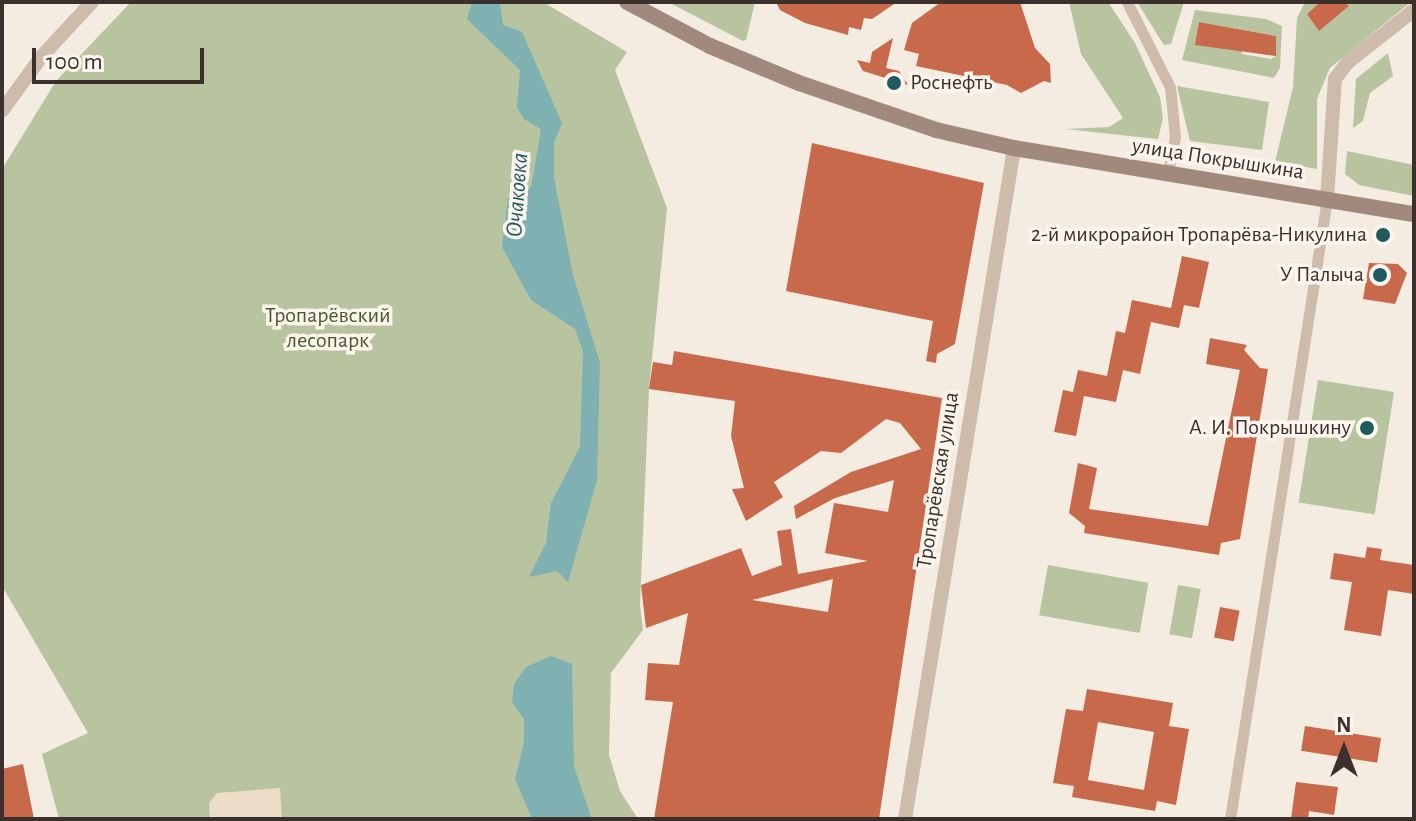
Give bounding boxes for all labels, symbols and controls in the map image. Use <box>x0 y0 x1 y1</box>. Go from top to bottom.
scale bar <box>36 32 208 82</box>
text: 100 m <box>46 50 103 74</box>
place label: Роснефть <box>910 70 992 96</box>
marker: Роснефть <box>885 74 903 92</box>
street label: улица Покрышкина <box>1130 132 1306 186</box>
water label: Очаковка <box>501 152 535 238</box>
place label: 2-й микрорайон Тропарёва-Никулина <box>1031 222 1367 248</box>
marker: 2-й микрорайон Тропарёва-Никулина <box>1374 226 1392 244</box>
place label: У Палыча <box>1280 262 1364 288</box>
marker: У Палыча <box>1371 266 1389 284</box>
park label: Тропарёвский лесопарк <box>265 302 391 354</box>
street label: Тропарёвская улица <box>911 390 965 570</box>
place label: А. И. Покрышкину <box>1189 415 1351 441</box>
marker: А. И. Покрышкину <box>1358 419 1376 437</box>
north arrow <box>1304 709 1384 789</box>
text: N <box>1336 714 1352 736</box>

